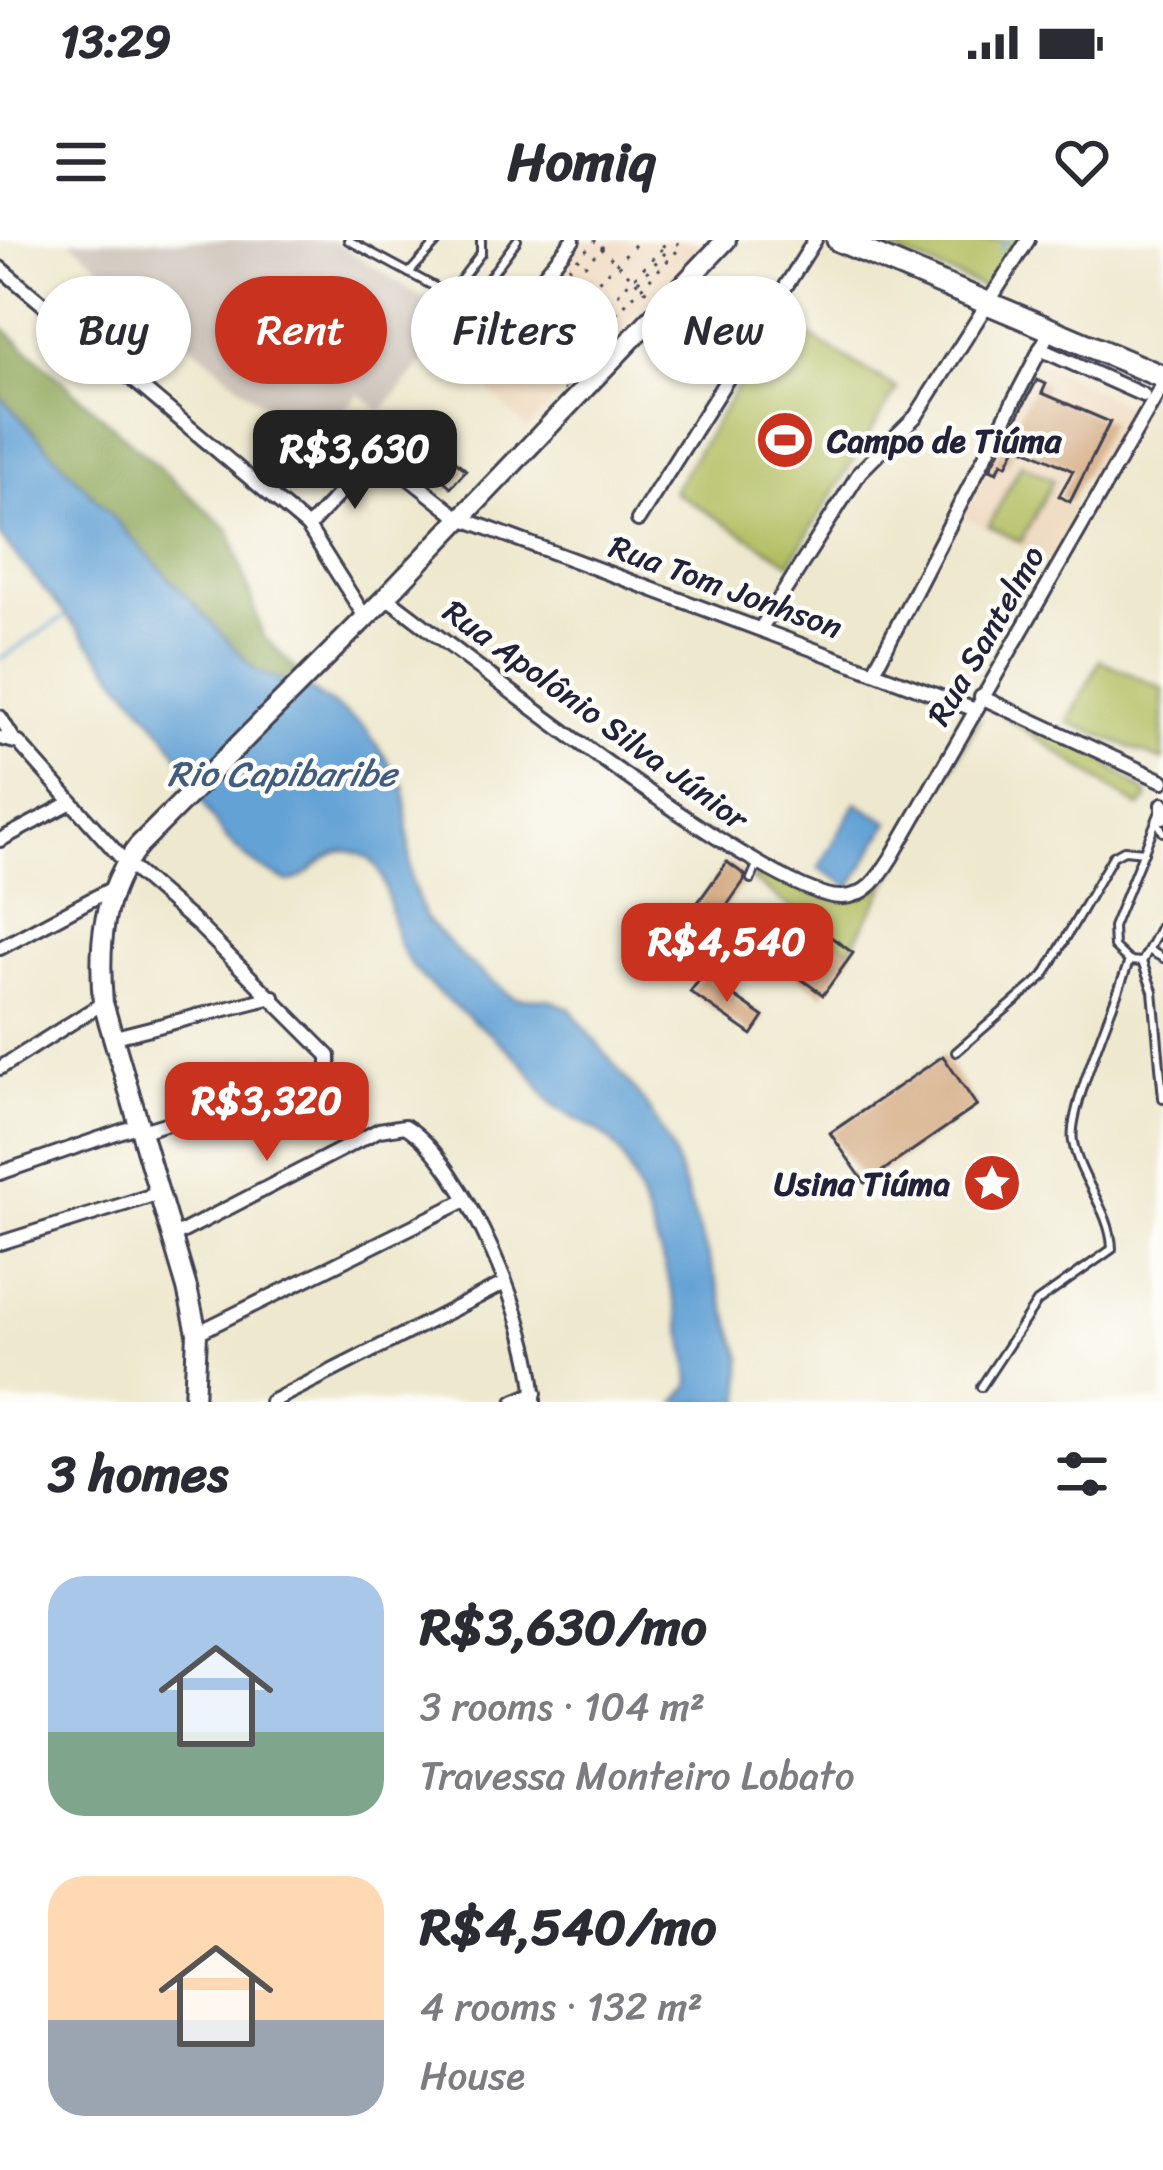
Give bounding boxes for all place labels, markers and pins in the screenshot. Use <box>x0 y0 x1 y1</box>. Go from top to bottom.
sports icon: Campo de Tiúma <box>754 409 816 471</box>
pin: R$3,630 <box>244 410 466 512</box>
place label: Campo de Tiúma <box>826 412 1063 470</box>
pin: R$4,540 <box>616 903 838 1005</box>
pin: R$3,320 <box>156 1062 378 1164</box>
place icon: Usina Tiúma <box>961 1152 1023 1214</box>
place label: Usina Tiúma <box>774 1155 950 1213</box>

